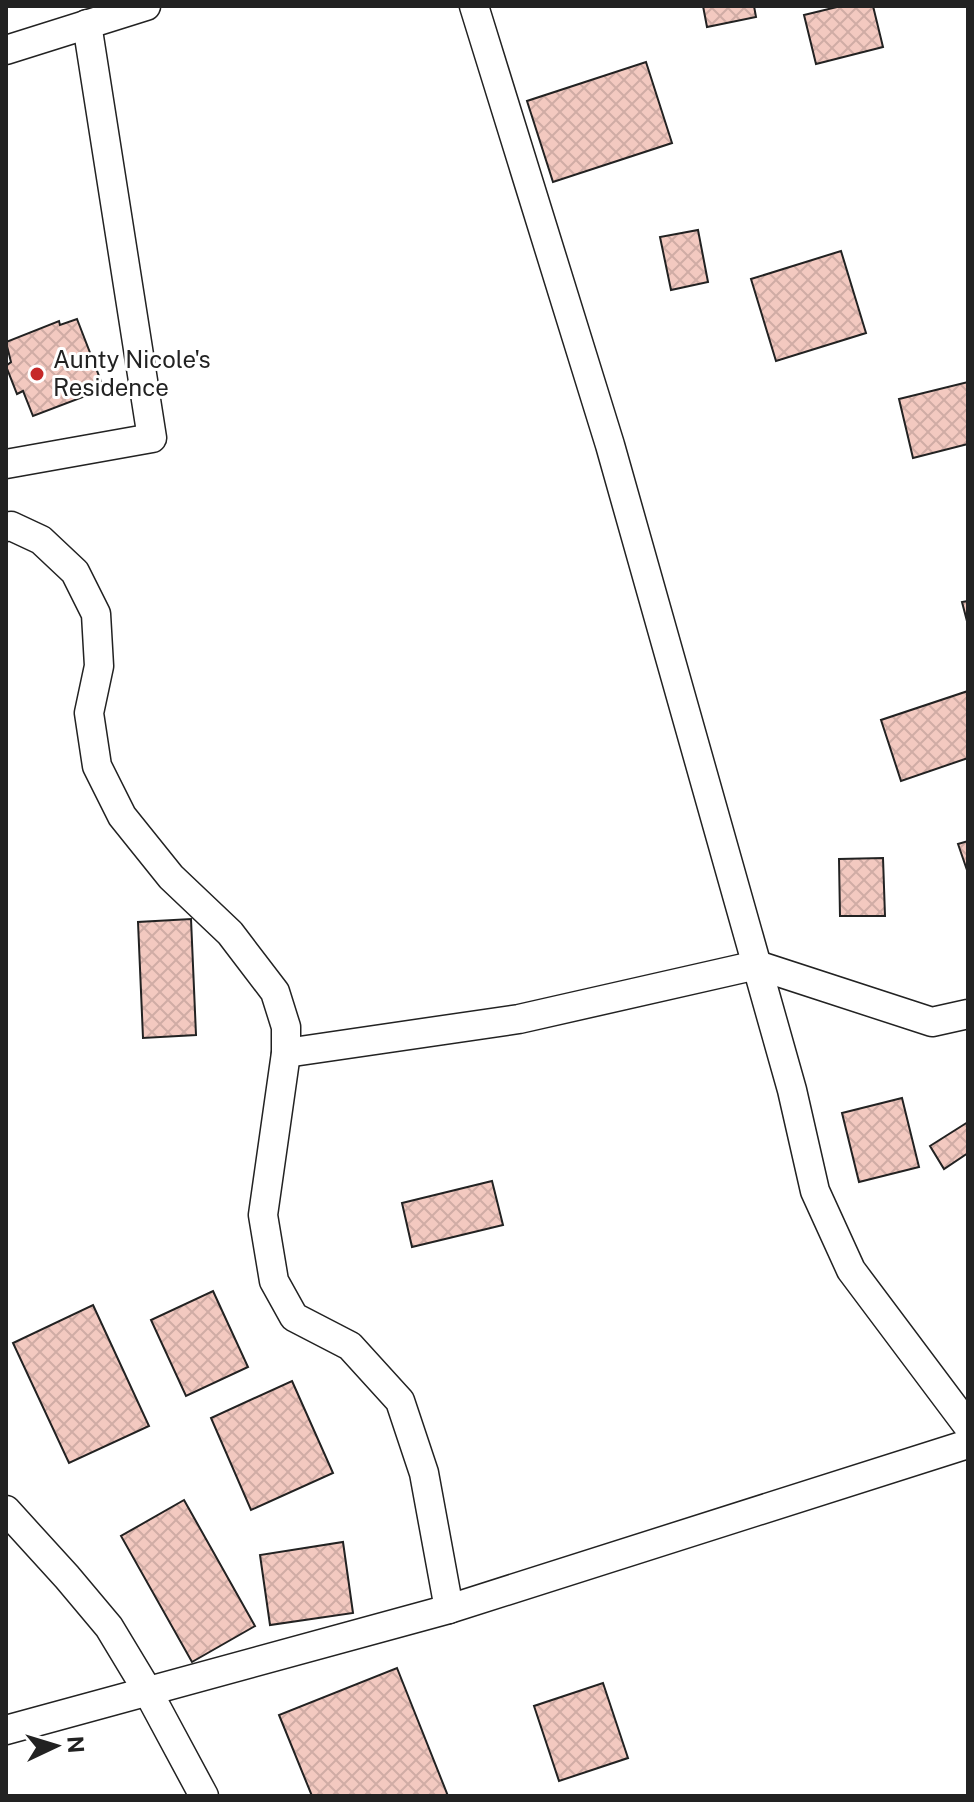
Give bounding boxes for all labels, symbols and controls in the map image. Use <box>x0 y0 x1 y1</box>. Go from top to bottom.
place label: Aunty Nicole's Residence <box>53 345 211 401</box>
marker: Aunty Nicole's Residence <box>28 365 46 383</box>
north arrow <box>16 1706 96 1786</box>
text: N <box>62 1735 90 1754</box>

